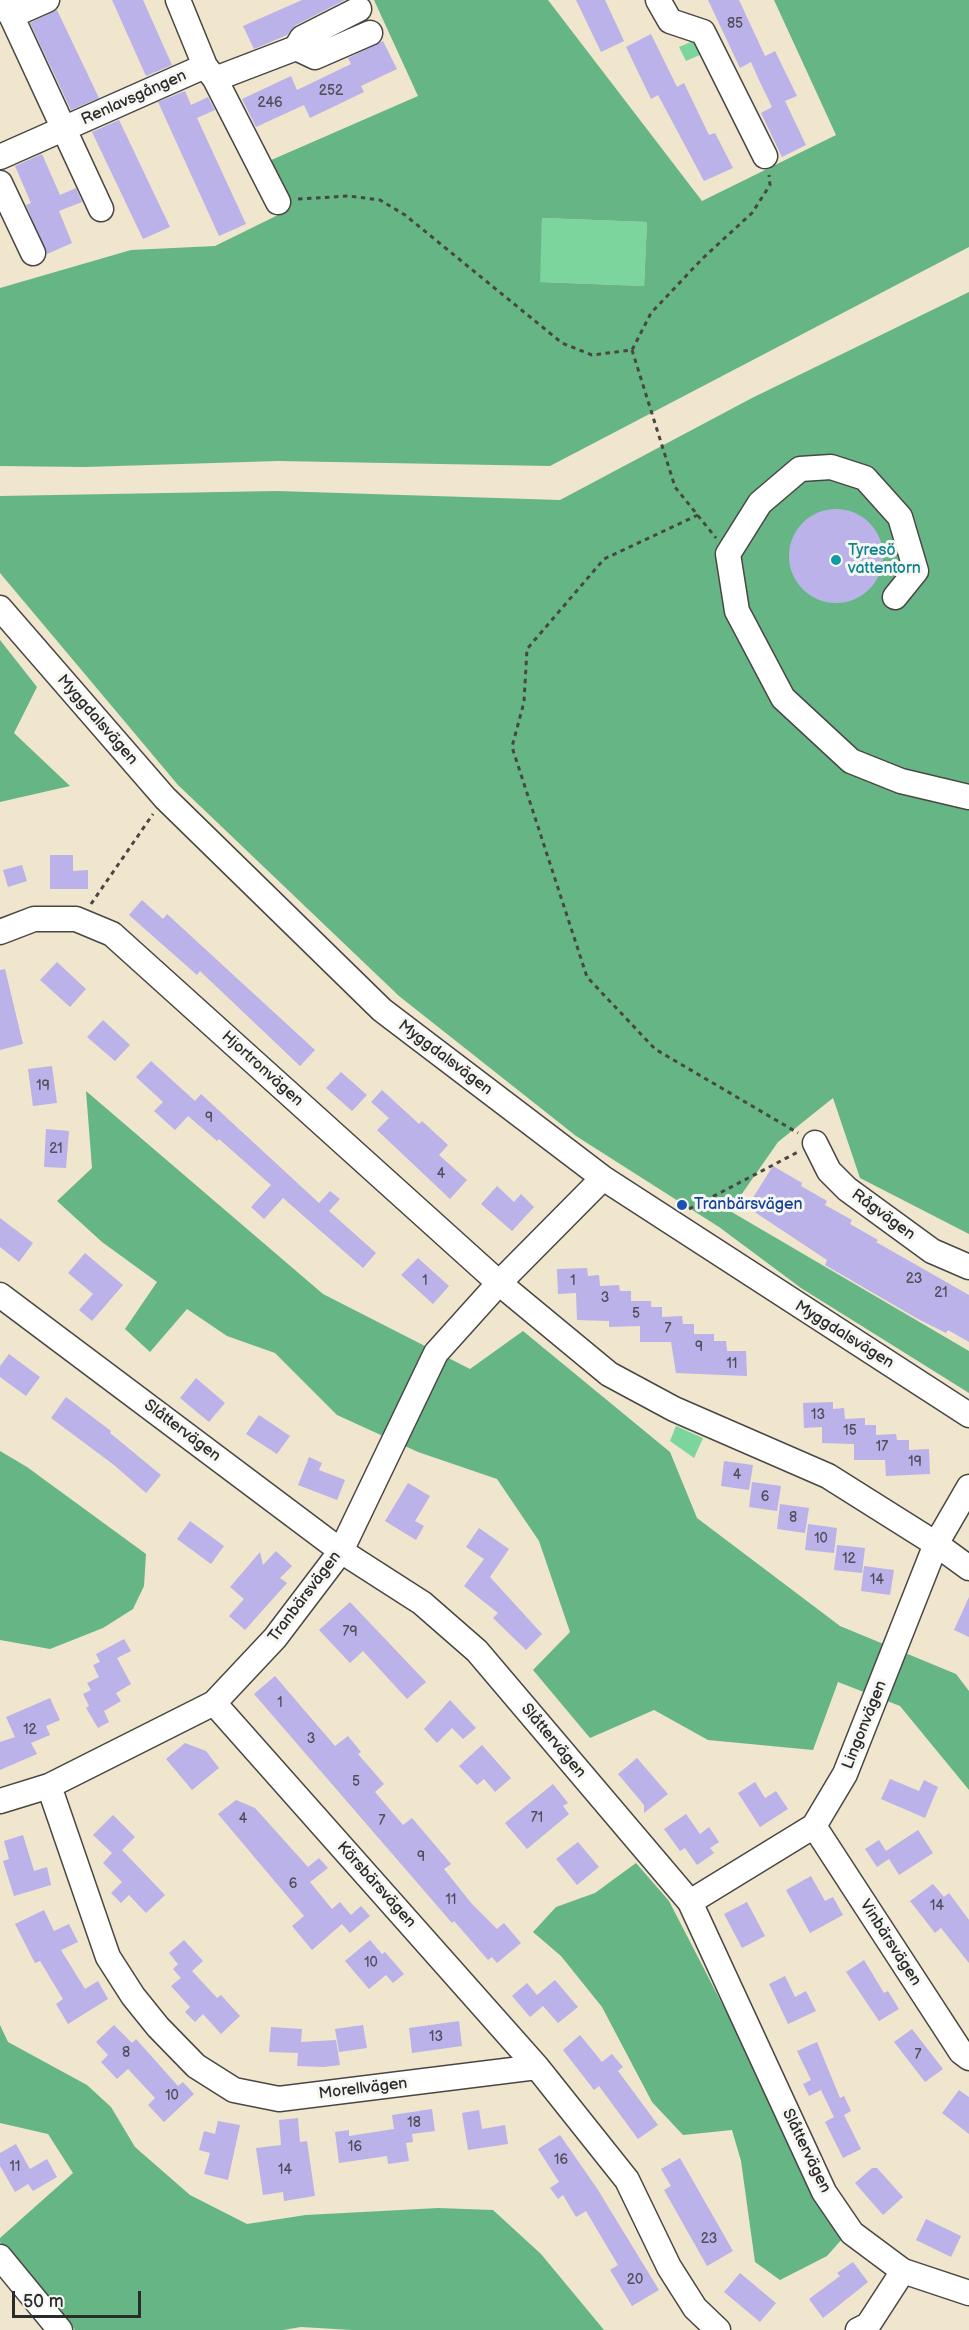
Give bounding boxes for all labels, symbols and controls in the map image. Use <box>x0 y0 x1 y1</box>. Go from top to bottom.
house number: 85 <box>727 16 743 32</box>
street label: Renlavsgången <box>78 66 190 130</box>
house number: 252 <box>319 83 343 99</box>
house number: 246 <box>257 95 283 111</box>
place label: Tyresö vattentorn <box>848 541 921 579</box>
marker: Tyresö vattentorn <box>829 553 843 567</box>
street label: Myggdalsvägen <box>53 671 141 769</box>
street label: Myggdalsvägen <box>394 1016 496 1100</box>
street label: Hjortronvägen <box>217 1027 307 1111</box>
house number: 19 <box>36 1078 50 1094</box>
house number: 9 <box>205 1110 213 1126</box>
house number: 21 <box>49 1141 63 1157</box>
house number: 4 <box>437 1166 445 1182</box>
street label: Rågvägen <box>847 1185 919 1245</box>
place label: Tranbärsvägen <box>694 1195 803 1215</box>
marker: Tranbärsvägen <box>675 1198 689 1212</box>
house number: 23 <box>906 1271 922 1287</box>
house number: 1 <box>422 1273 428 1289</box>
house number: 1 <box>570 1273 576 1289</box>
house number: 21 <box>934 1285 948 1301</box>
house number: 3 <box>601 1290 609 1306</box>
street label: Myggdalsvägen <box>791 1297 897 1373</box>
house number: 5 <box>632 1306 640 1322</box>
house number: 7 <box>665 1321 671 1337</box>
house number: 9 <box>695 1339 703 1355</box>
house number: 11 <box>727 1356 737 1372</box>
street label: Slåttervägen <box>140 1396 224 1466</box>
house number: 13 <box>811 1407 825 1423</box>
house number: 15 <box>843 1423 857 1439</box>
house number: 17 <box>876 1439 888 1455</box>
house number: 19 <box>908 1454 922 1470</box>
house number: 4 <box>733 1467 741 1483</box>
house number: 6 <box>761 1489 769 1505</box>
house number: 8 <box>789 1510 797 1526</box>
house number: 10 <box>814 1531 828 1547</box>
street label: Tranbärsvägen <box>265 1548 345 1646</box>
house number: 12 <box>842 1551 856 1567</box>
house number: 14 <box>870 1572 884 1588</box>
house number: 79 <box>343 1624 357 1640</box>
street label: Lingonvägen <box>839 1678 891 1772</box>
house number: 1 <box>277 1695 283 1711</box>
street label: Slåttervägen <box>516 1700 590 1782</box>
house number: 12 <box>23 1722 37 1738</box>
house number: 3 <box>307 1731 315 1747</box>
house number: 5 <box>352 1774 360 1790</box>
house number: 71 <box>531 1810 543 1826</box>
house number: 4 <box>239 1811 247 1827</box>
house number: 7 <box>379 1813 385 1829</box>
street label: Körsbärsvägen <box>332 1838 420 1932</box>
house number: 9 <box>417 1849 425 1865</box>
house number: 6 <box>289 1876 297 1892</box>
house number: 11 <box>446 1892 456 1908</box>
street label: Vinbärsvägen <box>855 1896 925 1990</box>
house number: 14 <box>930 1898 944 1914</box>
house number: 10 <box>364 1955 378 1971</box>
house number: 13 <box>429 2029 443 2045</box>
house number: 8 <box>122 2045 130 2061</box>
house number: 7 <box>915 2047 921 2063</box>
street label: Morellvägen <box>318 2074 408 2104</box>
house number: 10 <box>165 2088 179 2104</box>
street label: Slåttervägen <box>777 2106 835 2196</box>
house number: 18 <box>407 2115 421 2131</box>
house number: 16 <box>348 2139 362 2155</box>
house number: 16 <box>554 2152 568 2168</box>
house number: 11 <box>10 2159 20 2175</box>
house number: 14 <box>278 2162 292 2178</box>
house number: 23 <box>701 2231 717 2247</box>
house number: 20 <box>627 2272 643 2288</box>
scale bar <box>15 2279 144 2317</box>
text: 50 m <box>23 2291 64 2312</box>

